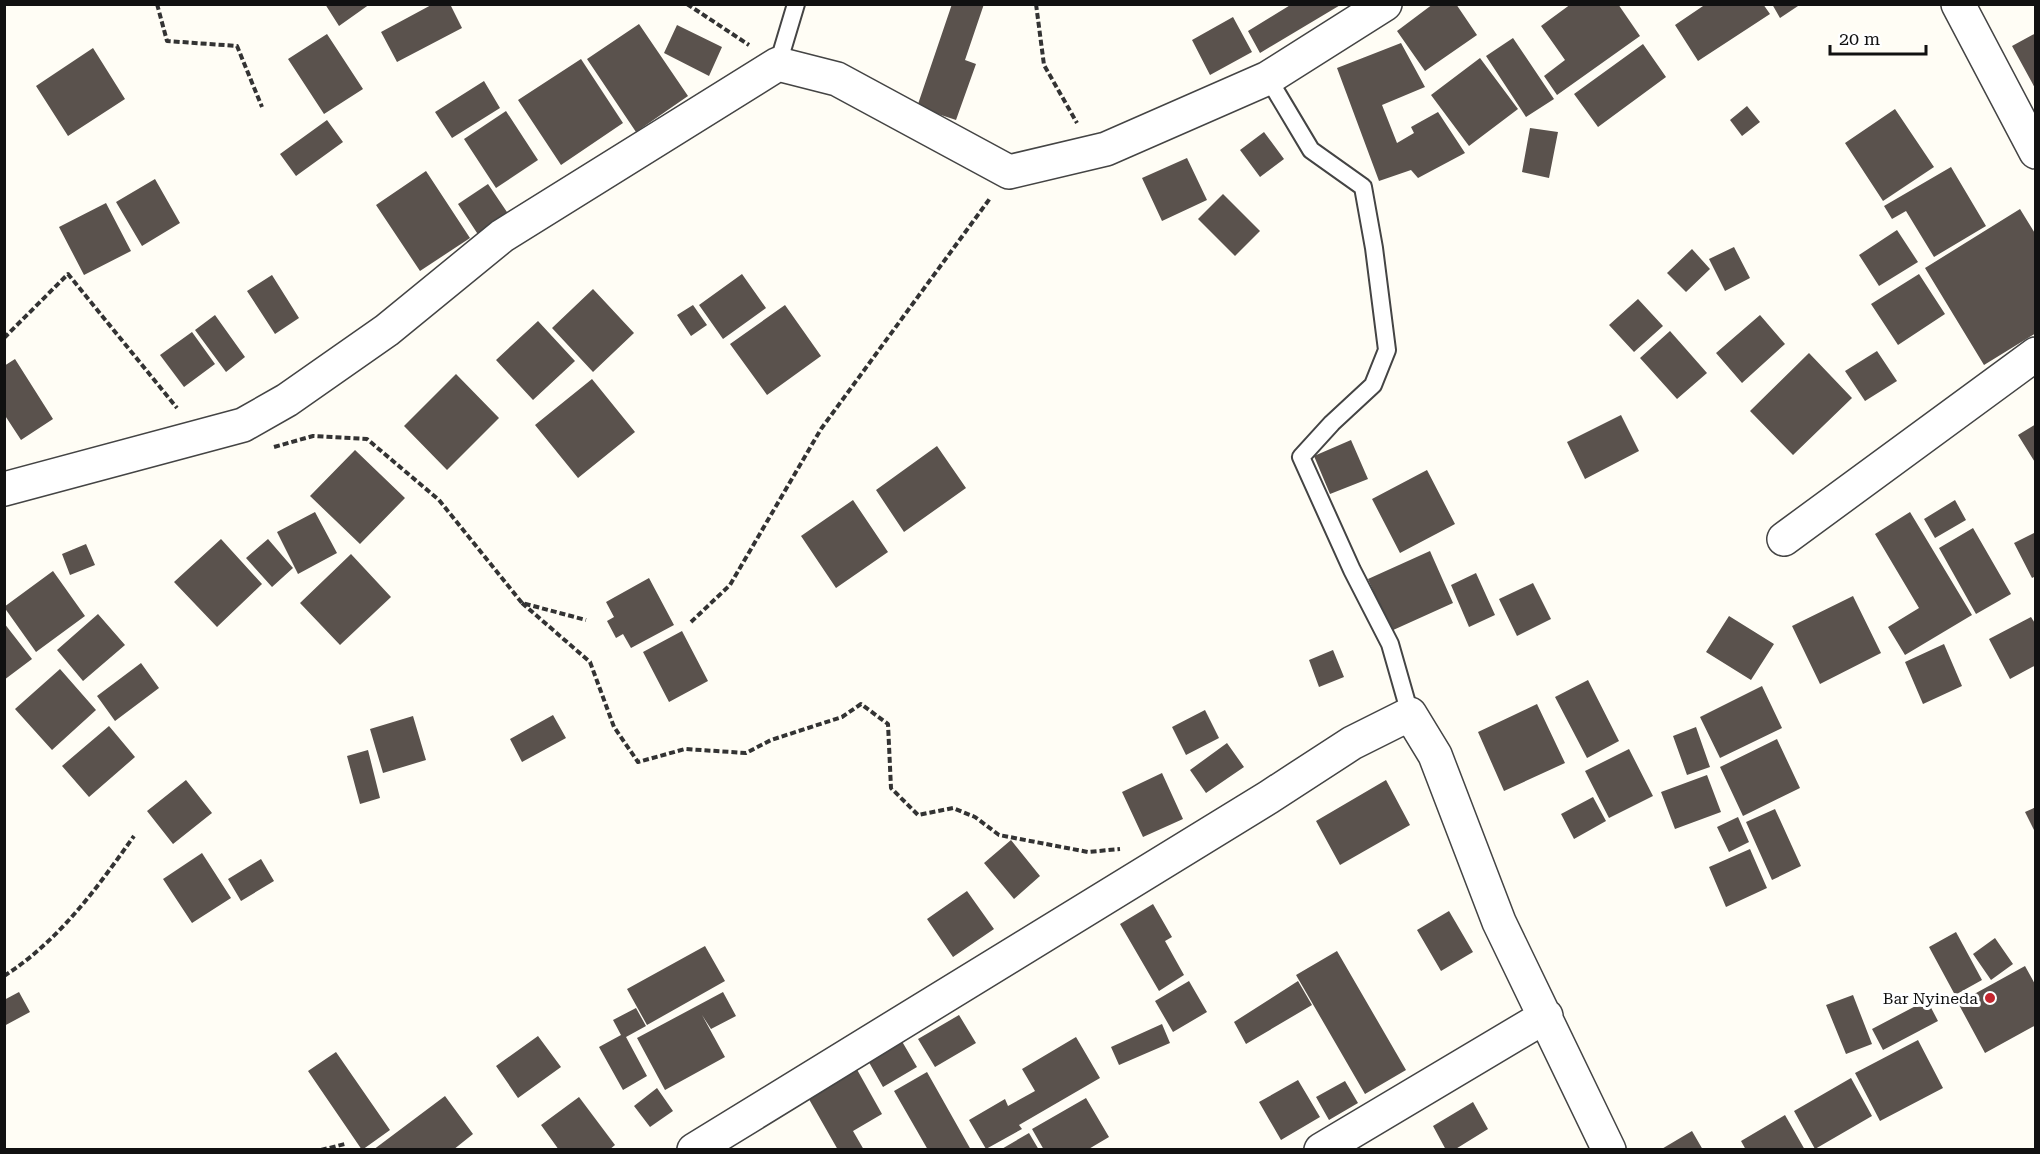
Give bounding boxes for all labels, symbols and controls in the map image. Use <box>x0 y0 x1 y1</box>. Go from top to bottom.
scale bar <box>1830 18 1926 56</box>
text: 20 m <box>1839 28 1880 49</box>
place label: Bar Nyineda <box>1883 989 1978 1008</box>
marker: Bar Nyineda <box>1983 991 1997 1005</box>

